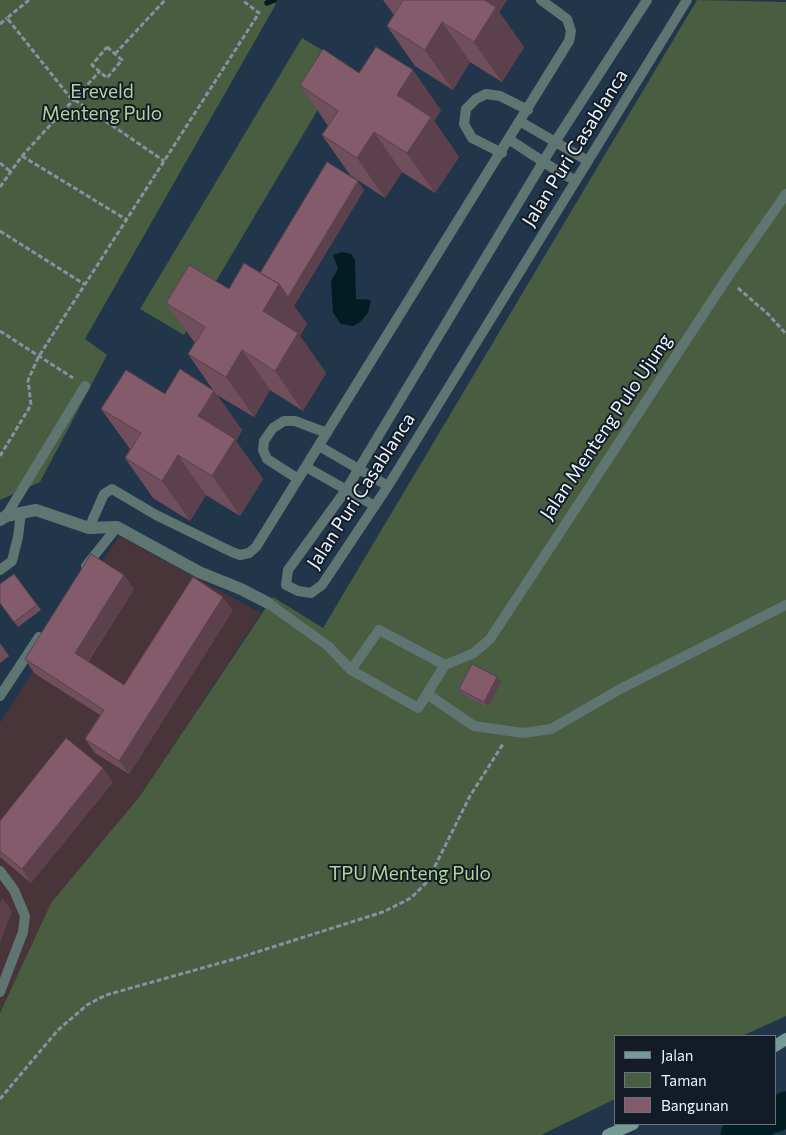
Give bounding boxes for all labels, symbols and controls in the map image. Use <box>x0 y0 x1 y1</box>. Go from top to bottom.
street label: Jalan Puri Casablanca <box>517 65 633 231</box>
park label: Ereveld Menteng Pulo <box>42 81 162 125</box>
street label: Jalan Menteng Pulo Ujung <box>535 330 677 524</box>
street label: Jalan Puri Casablanca <box>302 409 420 573</box>
park label: TPU Menteng Pulo <box>329 863 491 885</box>
legend <box>614 1035 776 1125</box>
text: Jalan <box>661 1046 693 1064</box>
text: Taman <box>661 1071 707 1089</box>
text: Bangunan <box>661 1096 729 1114</box>

